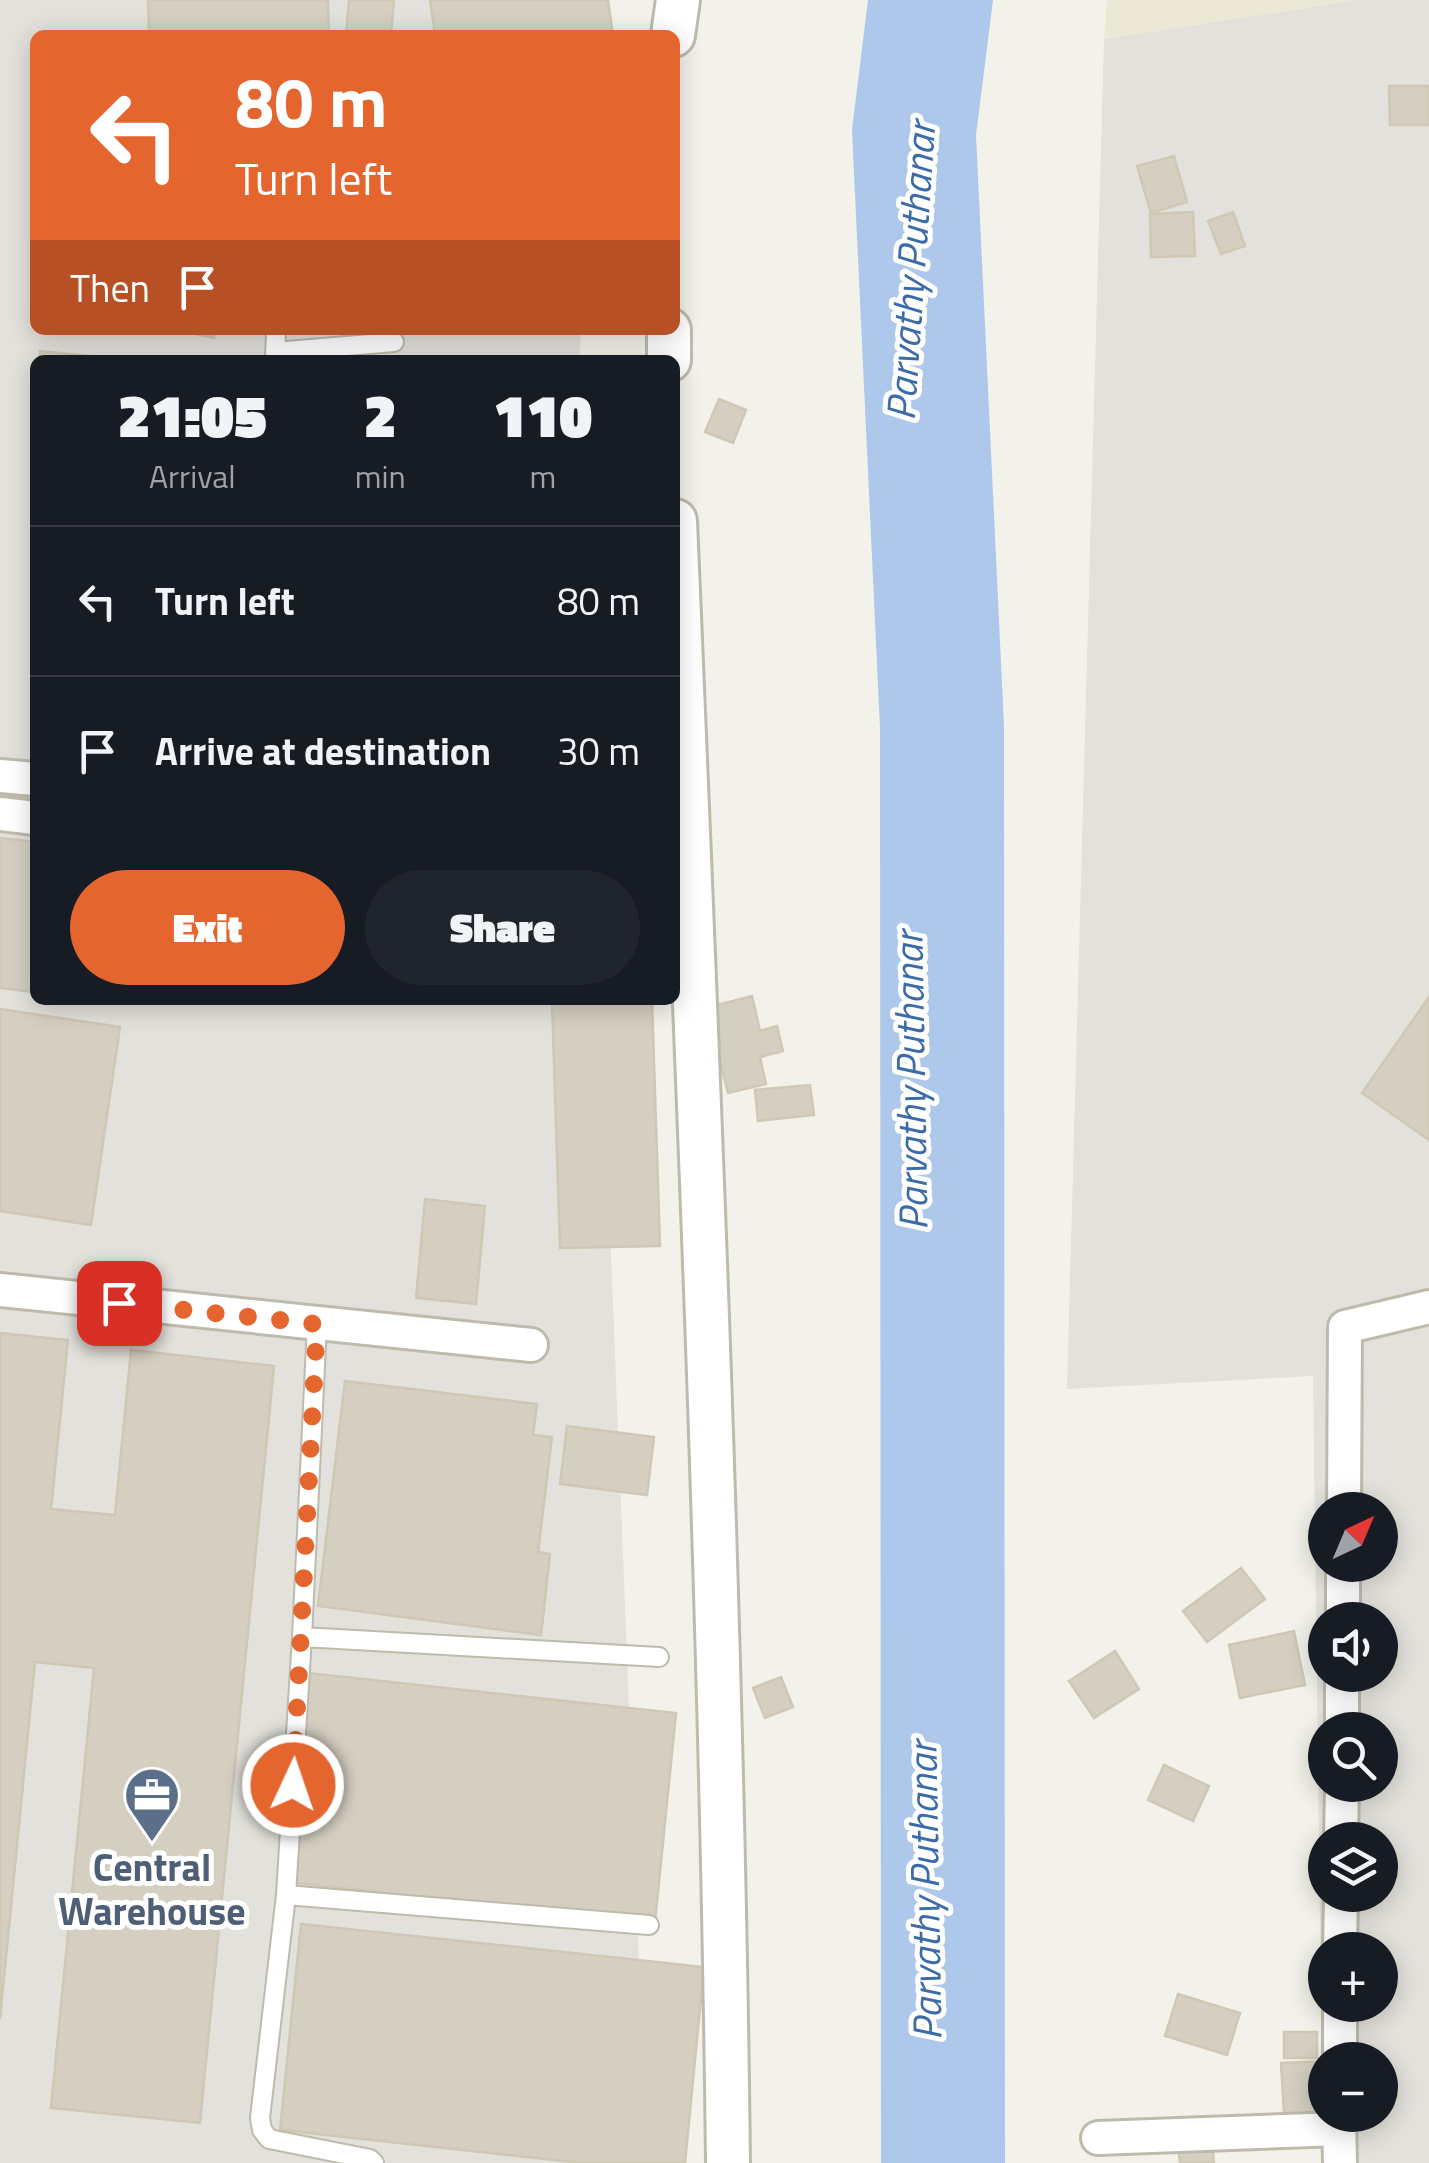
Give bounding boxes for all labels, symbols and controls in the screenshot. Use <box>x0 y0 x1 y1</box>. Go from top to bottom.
text: 80 m <box>235 48 388 154</box>
icon: left <box>70 70 200 200</box>
water label: Parvathy Puthanar <box>870 116 952 422</box>
text: Turn left <box>235 144 392 212</box>
text: Then <box>70 259 150 317</box>
icon: arrive <box>170 260 225 315</box>
text: 21:05 <box>118 369 267 460</box>
text: 2 <box>364 369 397 460</box>
text: 110 <box>493 369 592 460</box>
text: Arrival <box>149 452 236 500</box>
text: min <box>355 452 406 500</box>
text: m <box>529 452 556 500</box>
text: Turn left <box>155 572 295 630</box>
text: 80 m <box>557 572 640 630</box>
icon: left <box>70 574 125 629</box>
text: Arrive at destination <box>155 722 491 780</box>
text: 30 m <box>557 722 640 780</box>
icon: arrive <box>70 724 125 779</box>
button: Exit <box>70 870 345 985</box>
button: Share <box>365 870 640 985</box>
water label: Parvathy Puthanar <box>877 927 944 1231</box>
pin <box>77 1261 162 1346</box>
icon: arrive <box>92 1276 147 1331</box>
north arrow <box>1308 1492 1398 1582</box>
map controls <box>1308 1492 1398 2132</box>
button: sound <box>1308 1602 1398 1692</box>
button: search <box>1308 1712 1398 1802</box>
position arrow <box>241 1733 345 1837</box>
water label: Parvathy Puthanar <box>891 1737 958 2041</box>
office icon: Central Warehouse <box>122 1765 182 1844</box>
button: layers <box>1308 1822 1398 1912</box>
place label: Central Warehouse <box>58 1838 246 1940</box>
button: + <box>1308 1932 1398 2022</box>
button: − <box>1308 2042 1398 2132</box>

